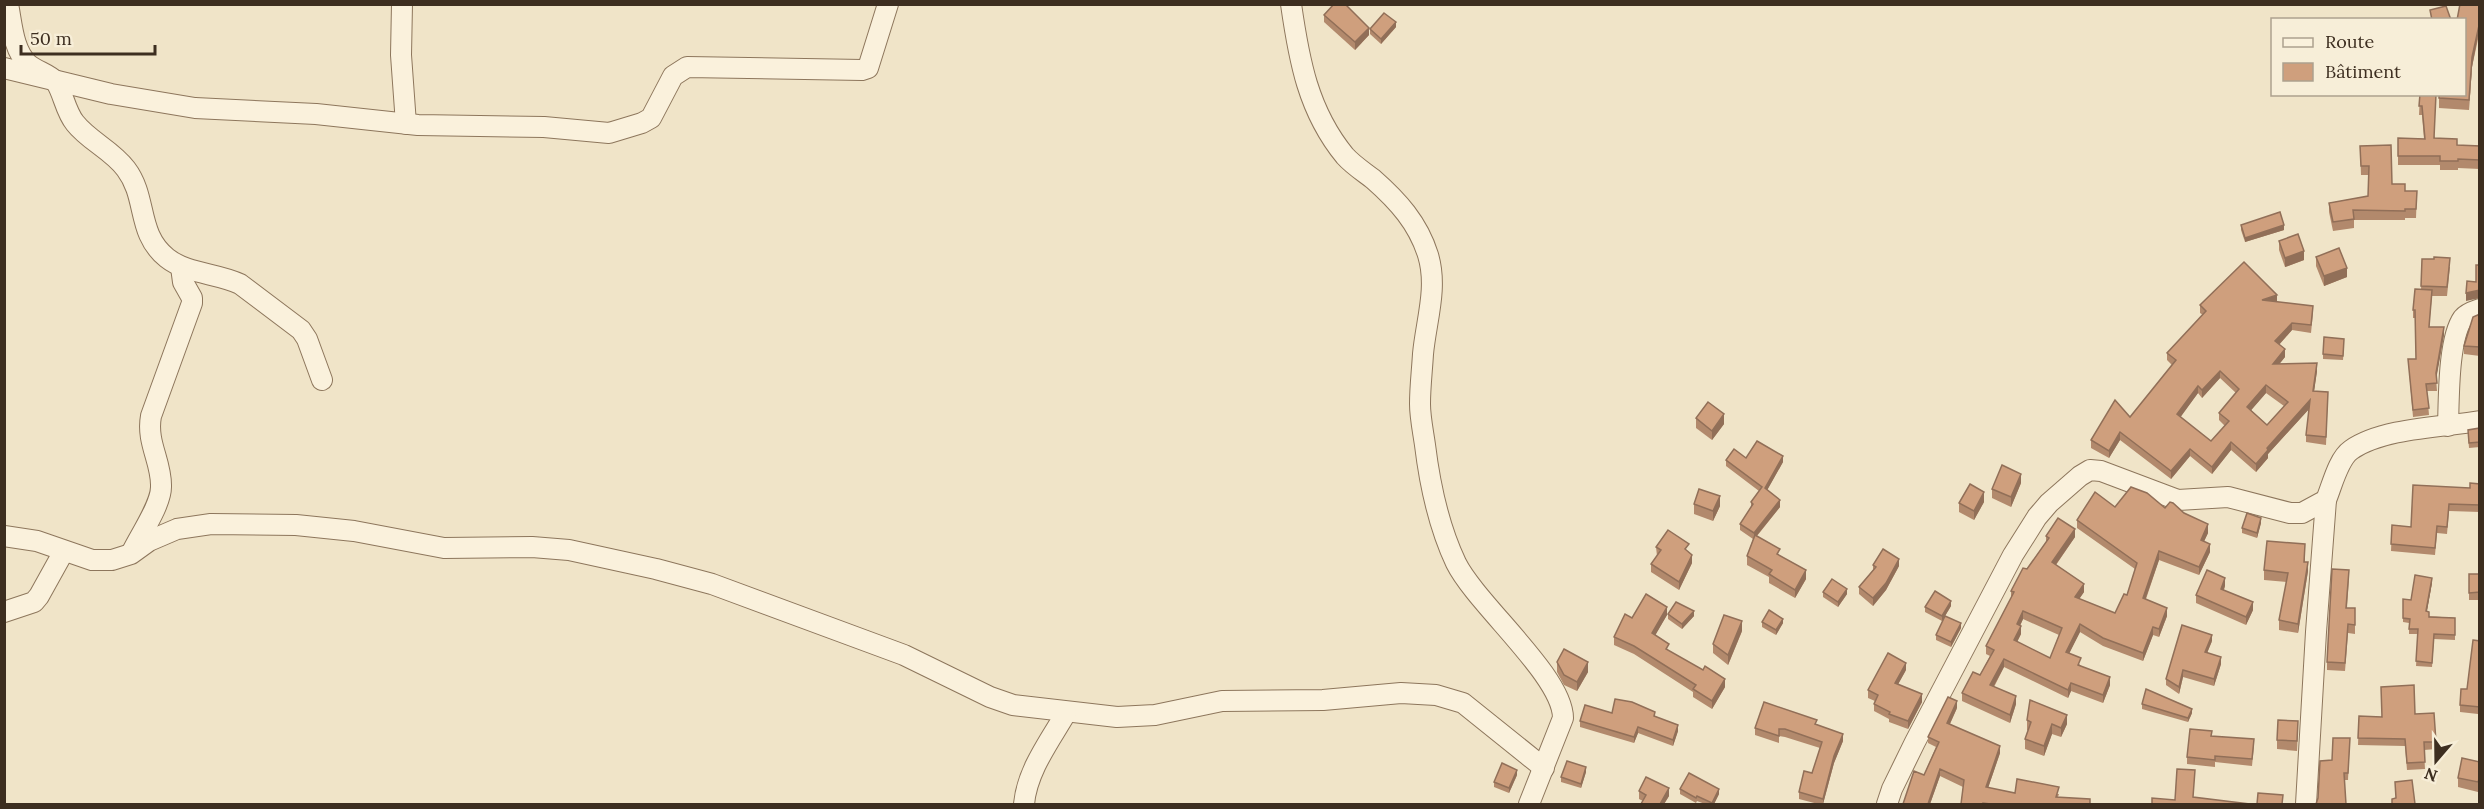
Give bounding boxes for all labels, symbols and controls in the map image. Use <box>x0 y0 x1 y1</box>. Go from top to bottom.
scale bar <box>21 18 154 56</box>
legend <box>2271 18 2466 96</box>
text: 50 m <box>30 27 72 50</box>
text: Route <box>2325 30 2374 53</box>
text: Bâtiment <box>2325 60 2401 83</box>
north arrow <box>2406 731 2466 791</box>
text: N <box>2422 764 2440 787</box>

